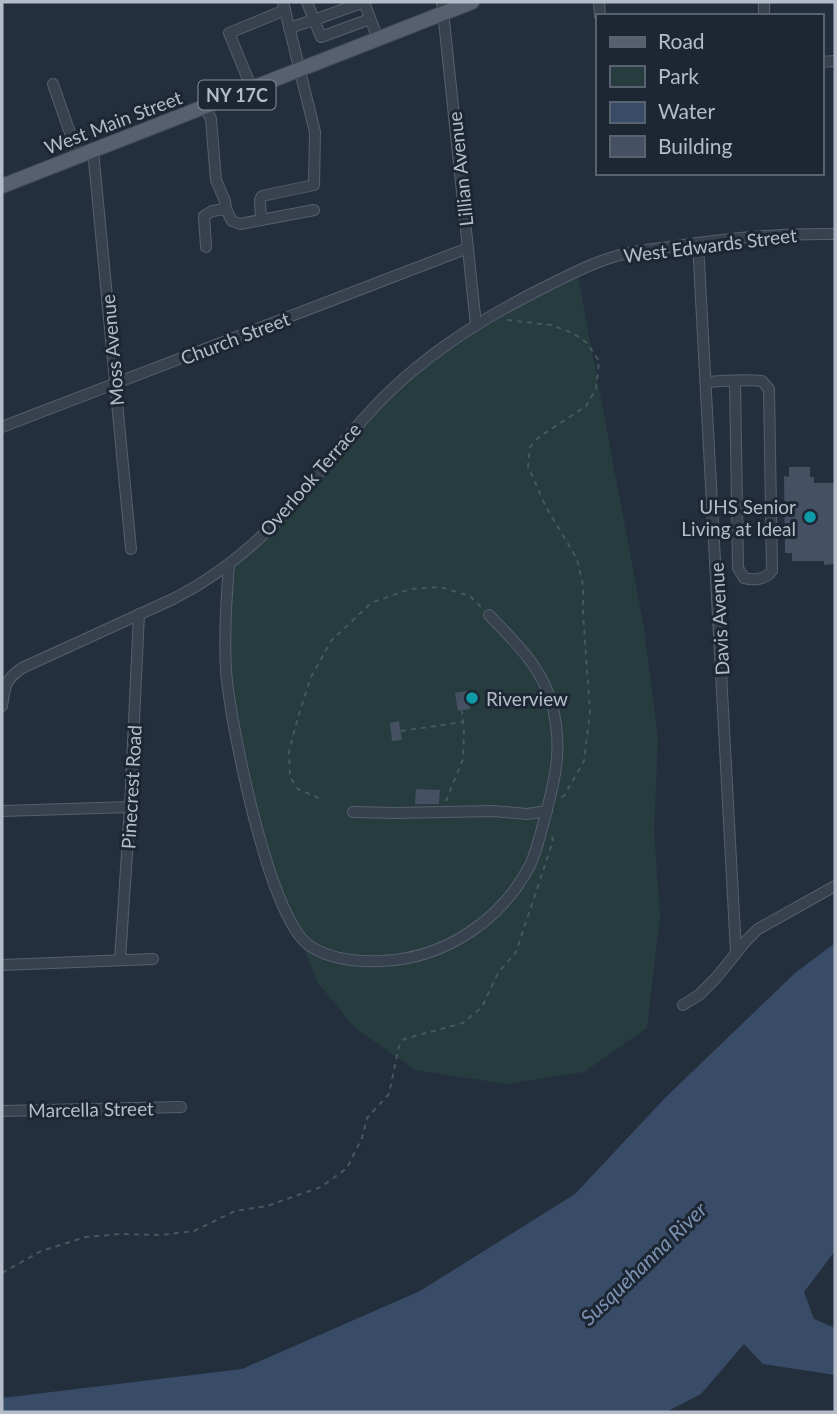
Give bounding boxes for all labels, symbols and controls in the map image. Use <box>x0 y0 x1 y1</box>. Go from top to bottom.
legend <box>596 14 823 175</box>
text: Road <box>658 28 705 53</box>
text: Park <box>658 63 699 88</box>
road number: NY 17C <box>198 80 276 110</box>
street label: West Main Street <box>41 85 185 159</box>
text: Water <box>658 98 715 123</box>
street label: Lillian Avenue <box>443 111 477 227</box>
text: Building <box>658 133 733 158</box>
street label: West Edwards Street <box>622 223 798 267</box>
street label: Moss Avenue <box>96 293 128 407</box>
street label: Church Street <box>177 307 293 369</box>
street label: Overlook Terrace <box>255 418 365 540</box>
place label: UHS Senior Living at Ideal <box>681 495 796 540</box>
marker: UHS Senior Living at Ideal <box>802 509 818 525</box>
street label: Davis Avenue <box>705 562 733 676</box>
place label: Riverview <box>486 687 568 710</box>
marker: Riverview <box>464 690 480 706</box>
street label: Pinecrest Road <box>116 724 146 850</box>
street label: Marcella Street <box>28 1096 154 1122</box>
water label: Susquehanna River <box>575 1196 712 1330</box>

